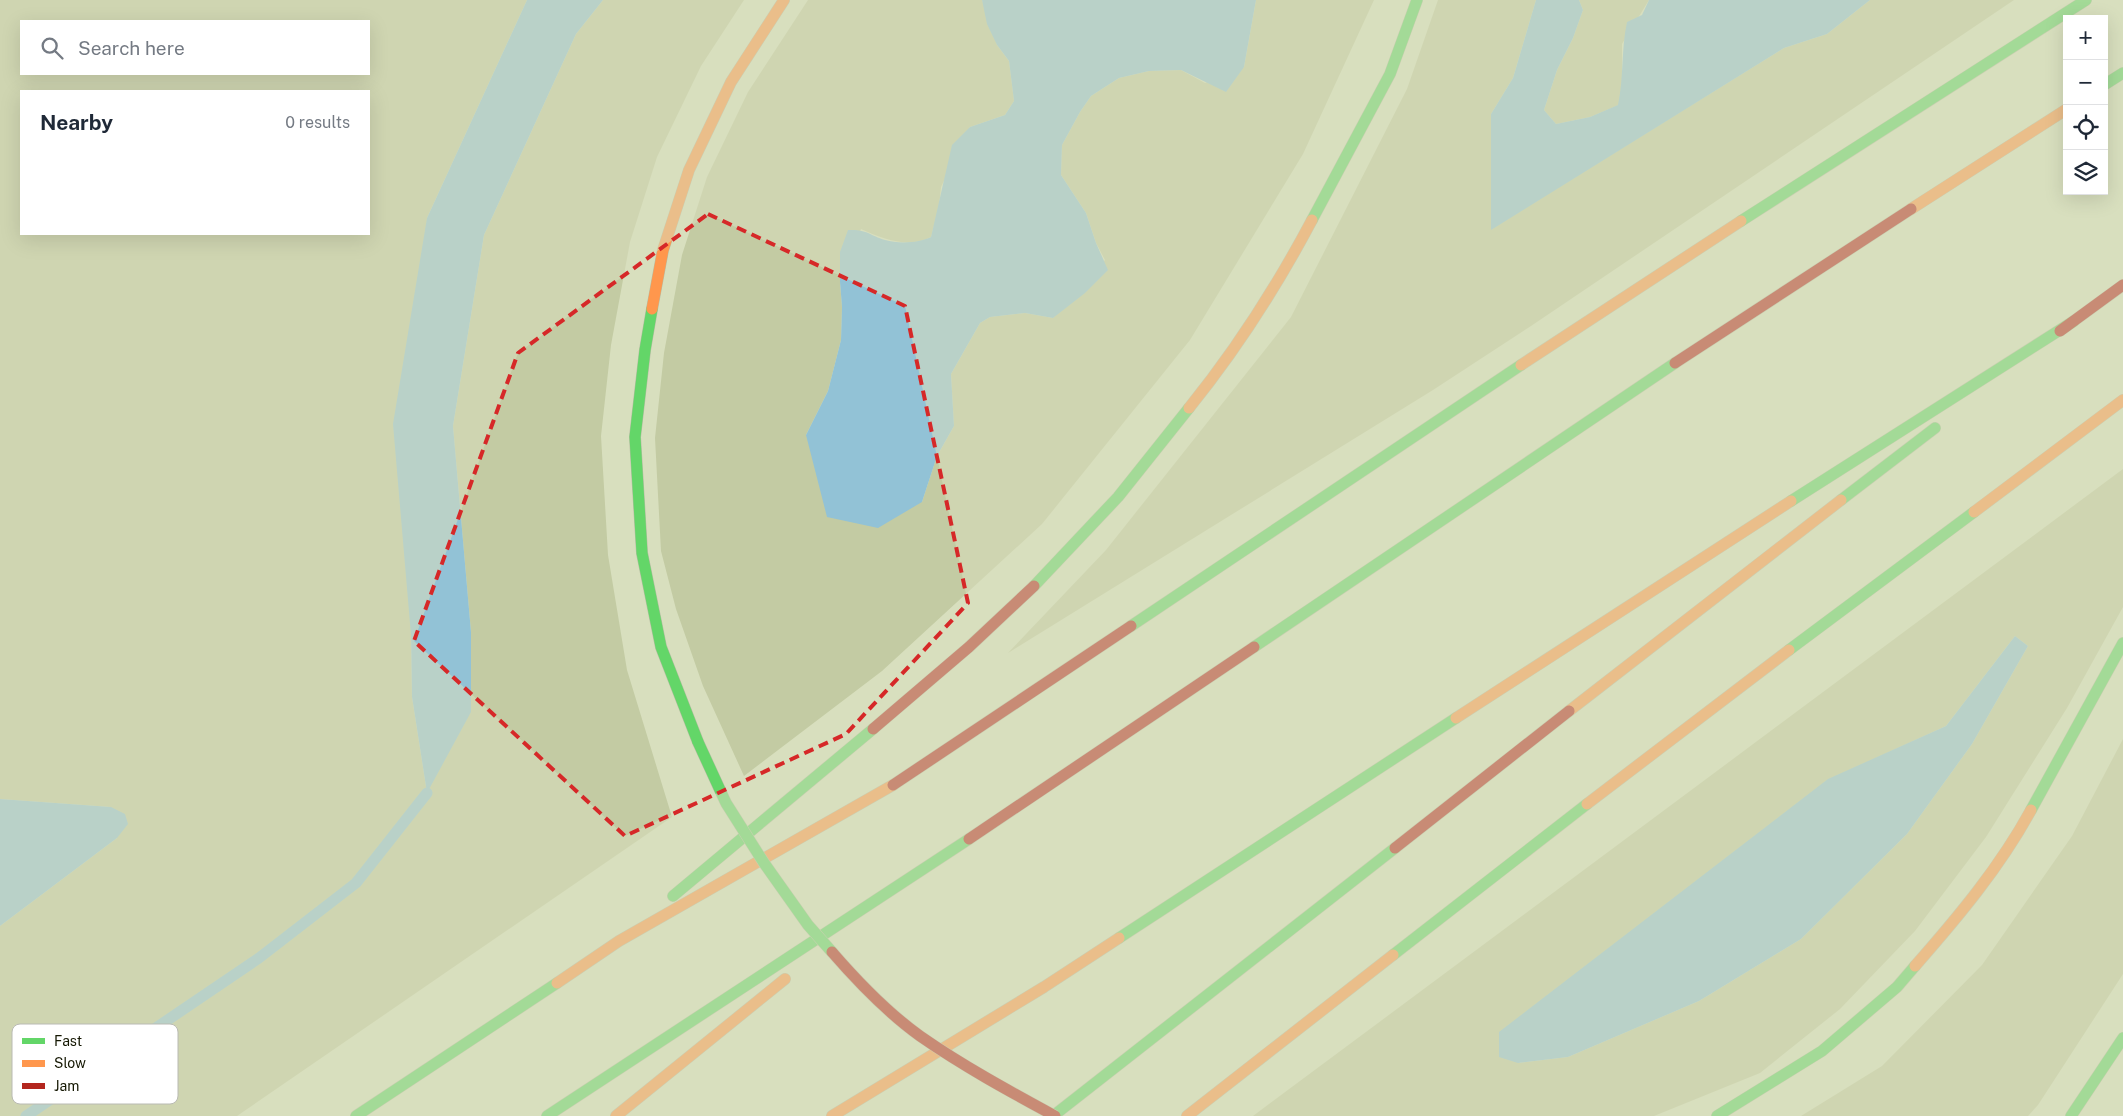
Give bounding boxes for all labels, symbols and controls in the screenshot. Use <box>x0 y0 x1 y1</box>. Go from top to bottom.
map controls <box>2063 15 2108 195</box>
button: + <box>2063 15 2108 60</box>
search box <box>20 20 370 75</box>
icon: search <box>38 34 66 62</box>
text: Search here <box>78 37 185 59</box>
button: − <box>2063 60 2108 105</box>
button: locate <box>2063 105 2108 150</box>
text: Nearby <box>40 110 113 135</box>
text: 0 results <box>285 113 350 132</box>
button: layers <box>2063 150 2108 195</box>
legend <box>12 1024 178 1104</box>
text: Fast <box>54 1033 82 1049</box>
text: Slow <box>54 1055 86 1071</box>
text: Jam <box>54 1078 79 1094</box>

